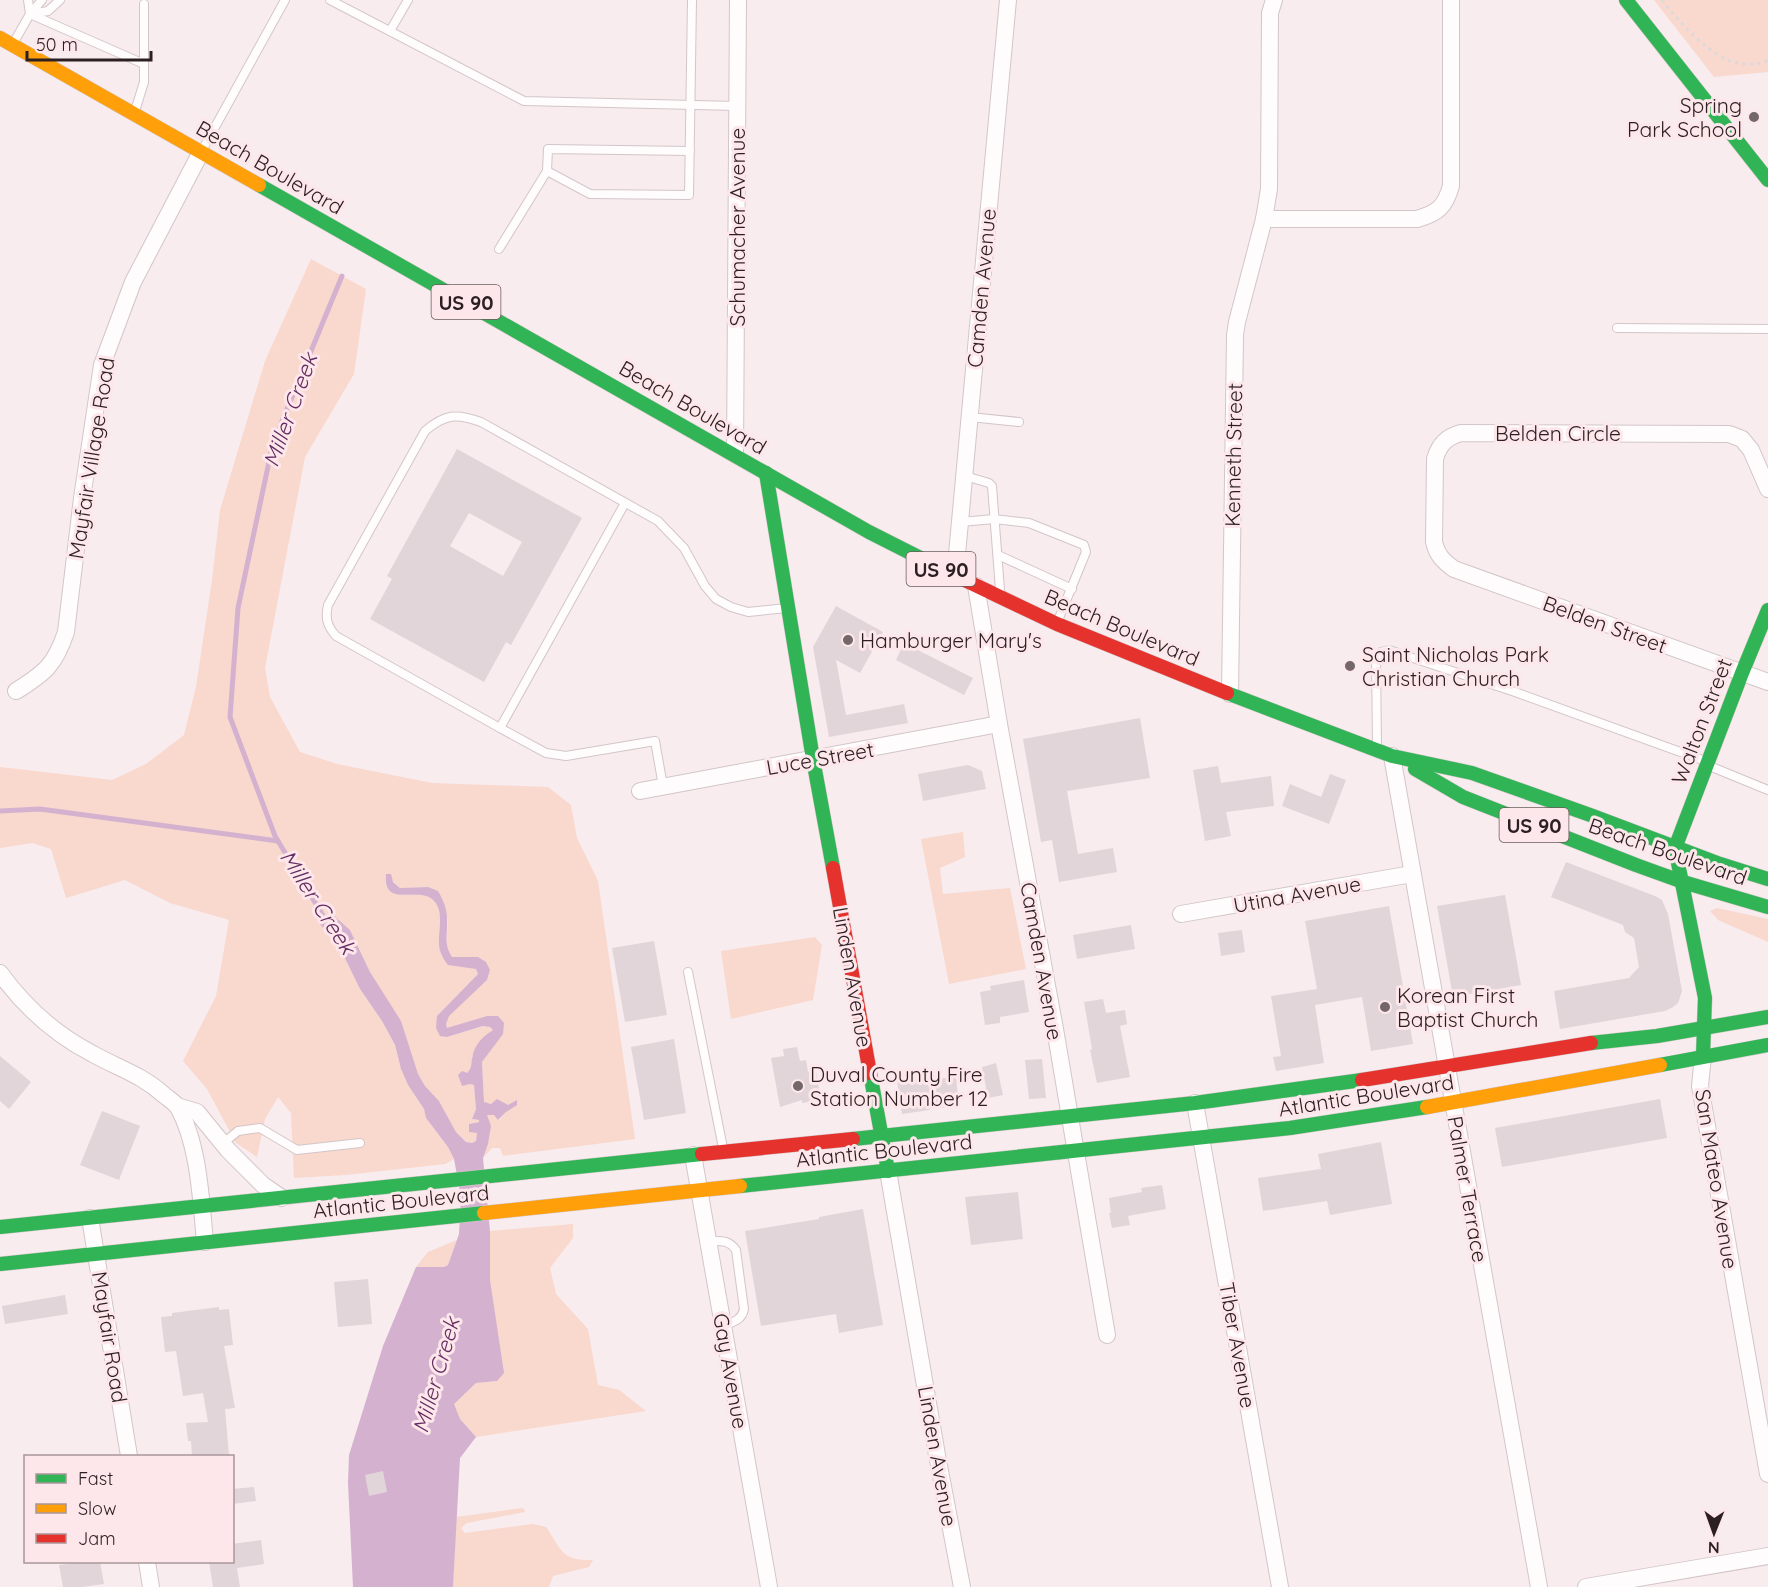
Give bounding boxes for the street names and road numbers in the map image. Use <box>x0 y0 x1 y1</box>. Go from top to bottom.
street label: Beach Boulevard <box>192 114 348 220</box>
street label: Schumacher Avenue <box>724 128 750 326</box>
street label: Camden Avenue <box>961 207 1001 369</box>
road number: US 90 <box>432 285 500 319</box>
street label: Beach Boulevard <box>615 354 771 460</box>
street label: Mayfair Village Road <box>62 355 120 561</box>
street label: Kenneth Street <box>1219 383 1247 527</box>
street label: Belden Circle <box>1495 420 1621 446</box>
road number: US 90 <box>906 552 976 586</box>
street label: Beach Boulevard <box>1041 583 1203 671</box>
street label: Belden Street <box>1539 590 1671 658</box>
street label: Walton Street <box>1665 654 1737 788</box>
street label: Luce Street <box>764 736 876 780</box>
road number: US 90 <box>1500 808 1568 842</box>
street label: Beach Boulevard <box>1585 812 1751 890</box>
street label: Utina Avenue <box>1231 870 1363 918</box>
street label: Camden Avenue <box>1015 880 1069 1042</box>
street label: Linden Avenue <box>828 905 878 1049</box>
street label: Atlantic Boulevard <box>1276 1068 1456 1122</box>
street label: San Mateo Avenue <box>1690 1087 1744 1271</box>
street label: Palmer Terrace <box>1442 1114 1494 1264</box>
street label: Atlantic Boulevard <box>794 1128 974 1172</box>
street label: Atlantic Boulevard <box>311 1179 491 1223</box>
street label: Mayfair Road <box>87 1269 133 1405</box>
street label: Tiber Avenue <box>1214 1280 1262 1410</box>
street label: Gay Avenue <box>708 1311 754 1431</box>
street label: Linden Avenue <box>913 1384 963 1528</box>

